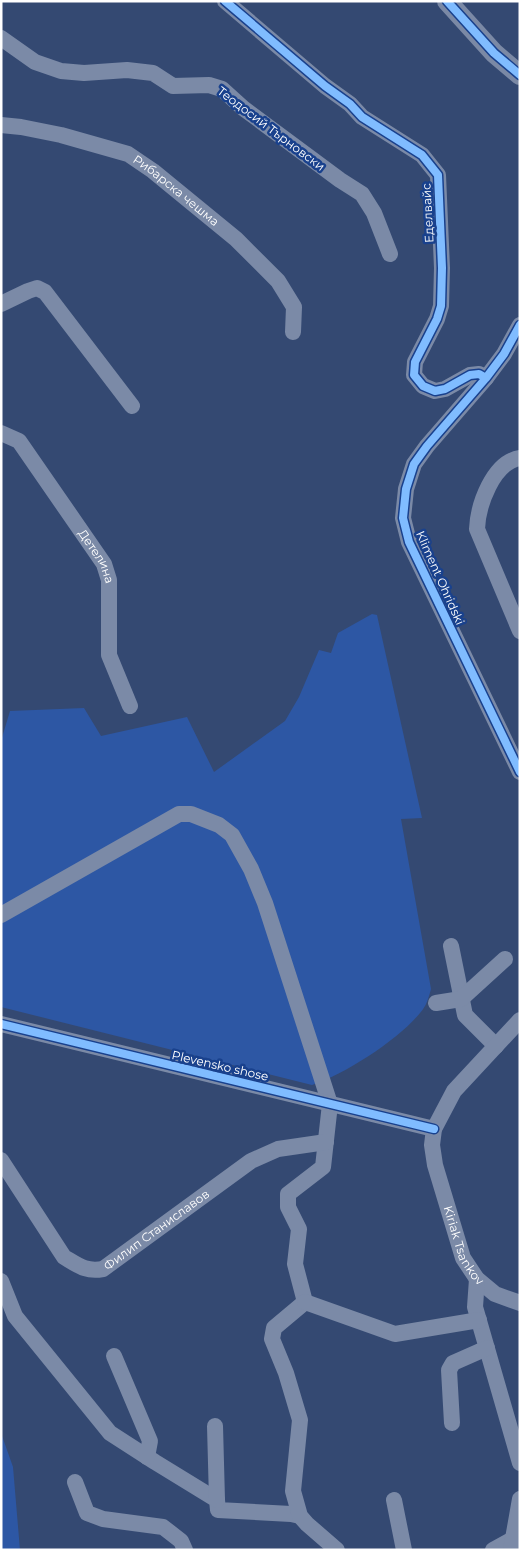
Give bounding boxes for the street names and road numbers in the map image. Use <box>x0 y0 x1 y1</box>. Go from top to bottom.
street label: Теодосий Търновски <box>215 83 328 174</box>
street label: Рибарска чешма <box>130 152 222 229</box>
street label: Еделвайс <box>418 182 437 243</box>
street label: Детелина <box>75 526 118 585</box>
street label: Kliment Ohridski <box>413 528 468 627</box>
street label: Plevensko shose <box>170 1047 270 1084</box>
street label: Филип Станиславов <box>100 1186 212 1273</box>
street label: Kiriak Tsankov <box>441 1204 487 1289</box>

